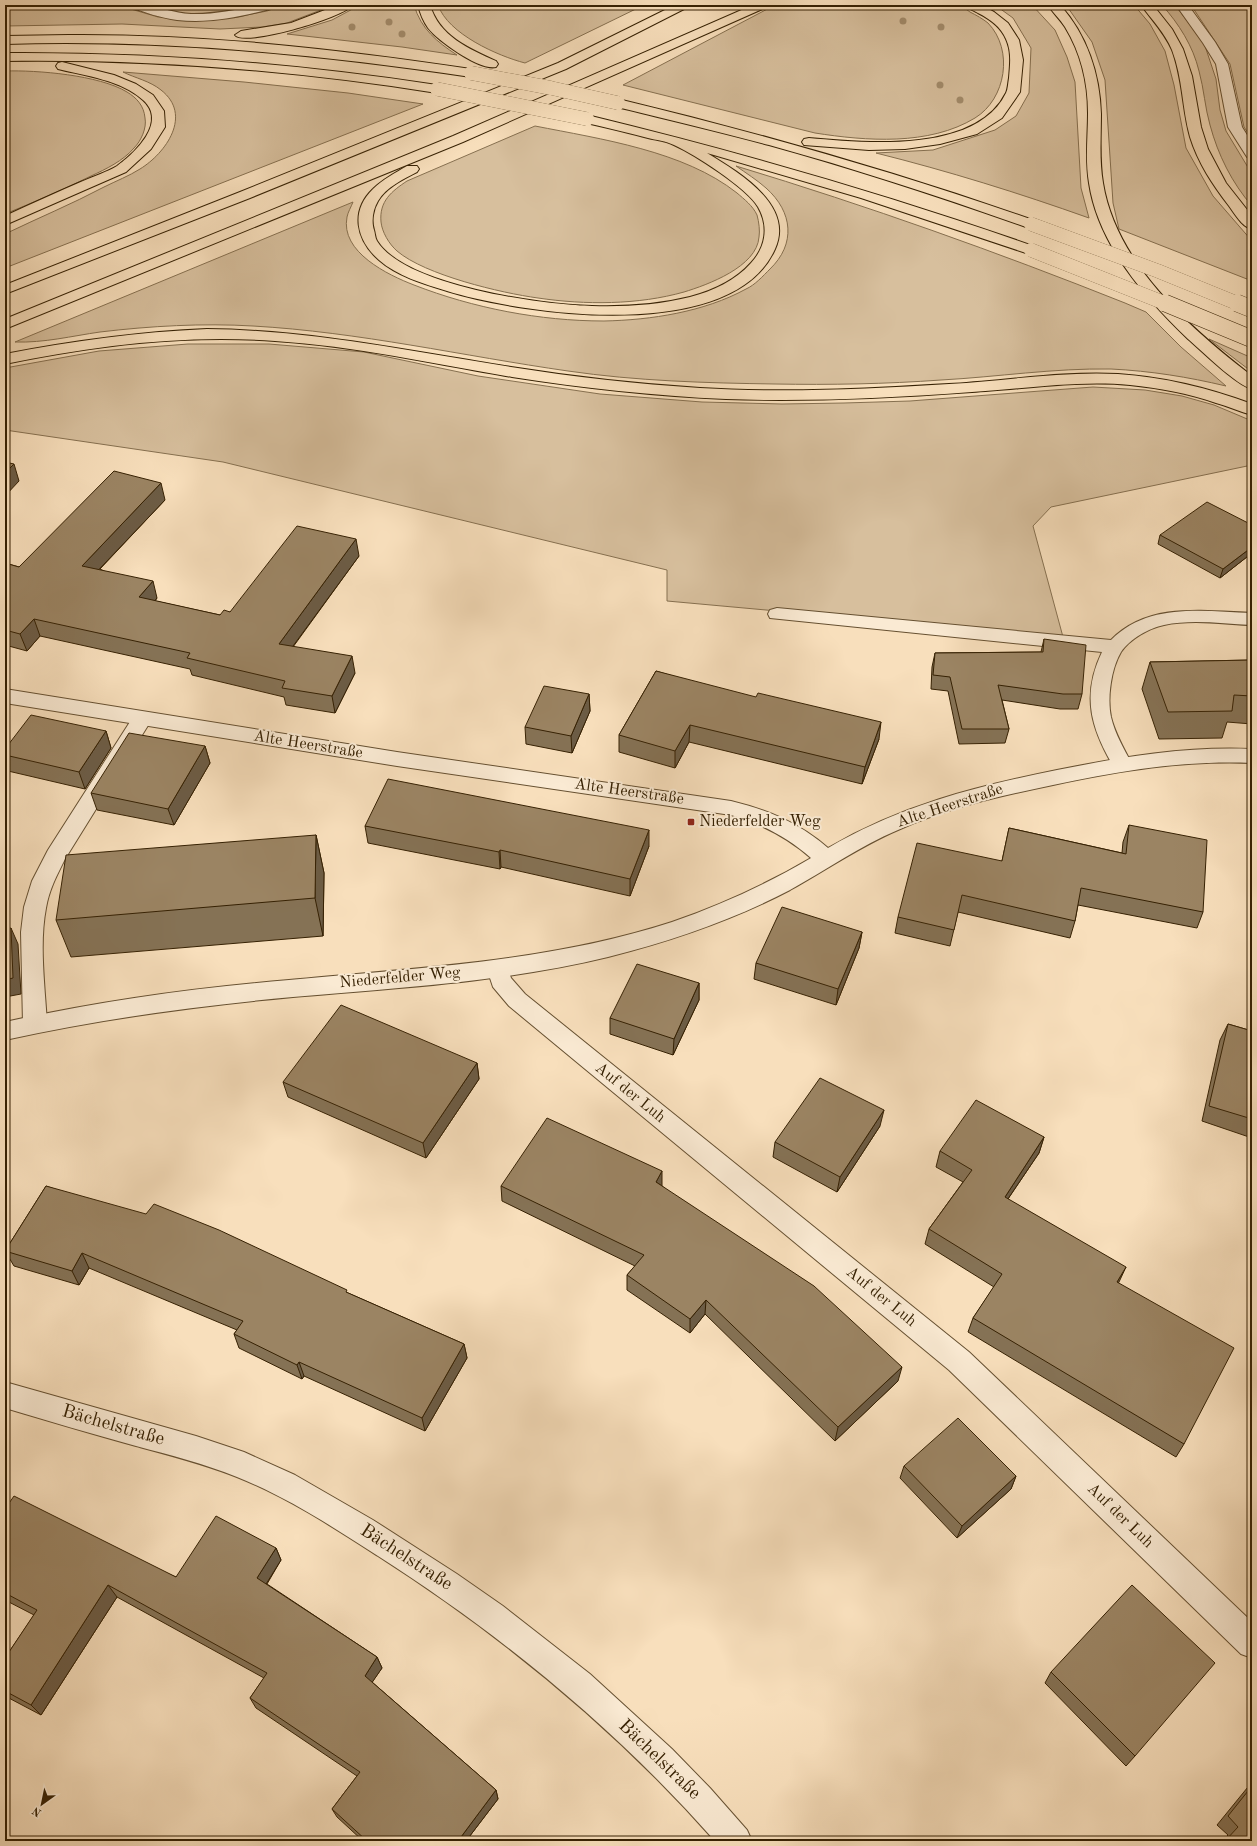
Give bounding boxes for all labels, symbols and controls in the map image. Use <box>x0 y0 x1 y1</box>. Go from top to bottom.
street label: Alte Heerstraße <box>252 728 364 762</box>
street label: Alte Heerstraße <box>573 776 685 808</box>
street label: Alte Heerstraße <box>895 781 1005 831</box>
place label: Niederfelder Weg <box>699 814 821 830</box>
marker: Niederfelder Weg <box>686 817 696 827</box>
street label: Niederfelder Weg <box>339 965 462 991</box>
street label: Auf der Luh <box>592 1060 668 1126</box>
street label: Auf der Luh <box>843 1264 919 1330</box>
street label: Bächelstraße <box>60 1402 166 1450</box>
street label: Auf der Luh <box>1084 1481 1156 1552</box>
street label: Bächelstraße <box>356 1521 456 1595</box>
street label: Bächelstraße <box>614 1716 704 1804</box>
north arrow <box>22 1784 62 1824</box>
text: N <box>30 1804 44 1818</box>

